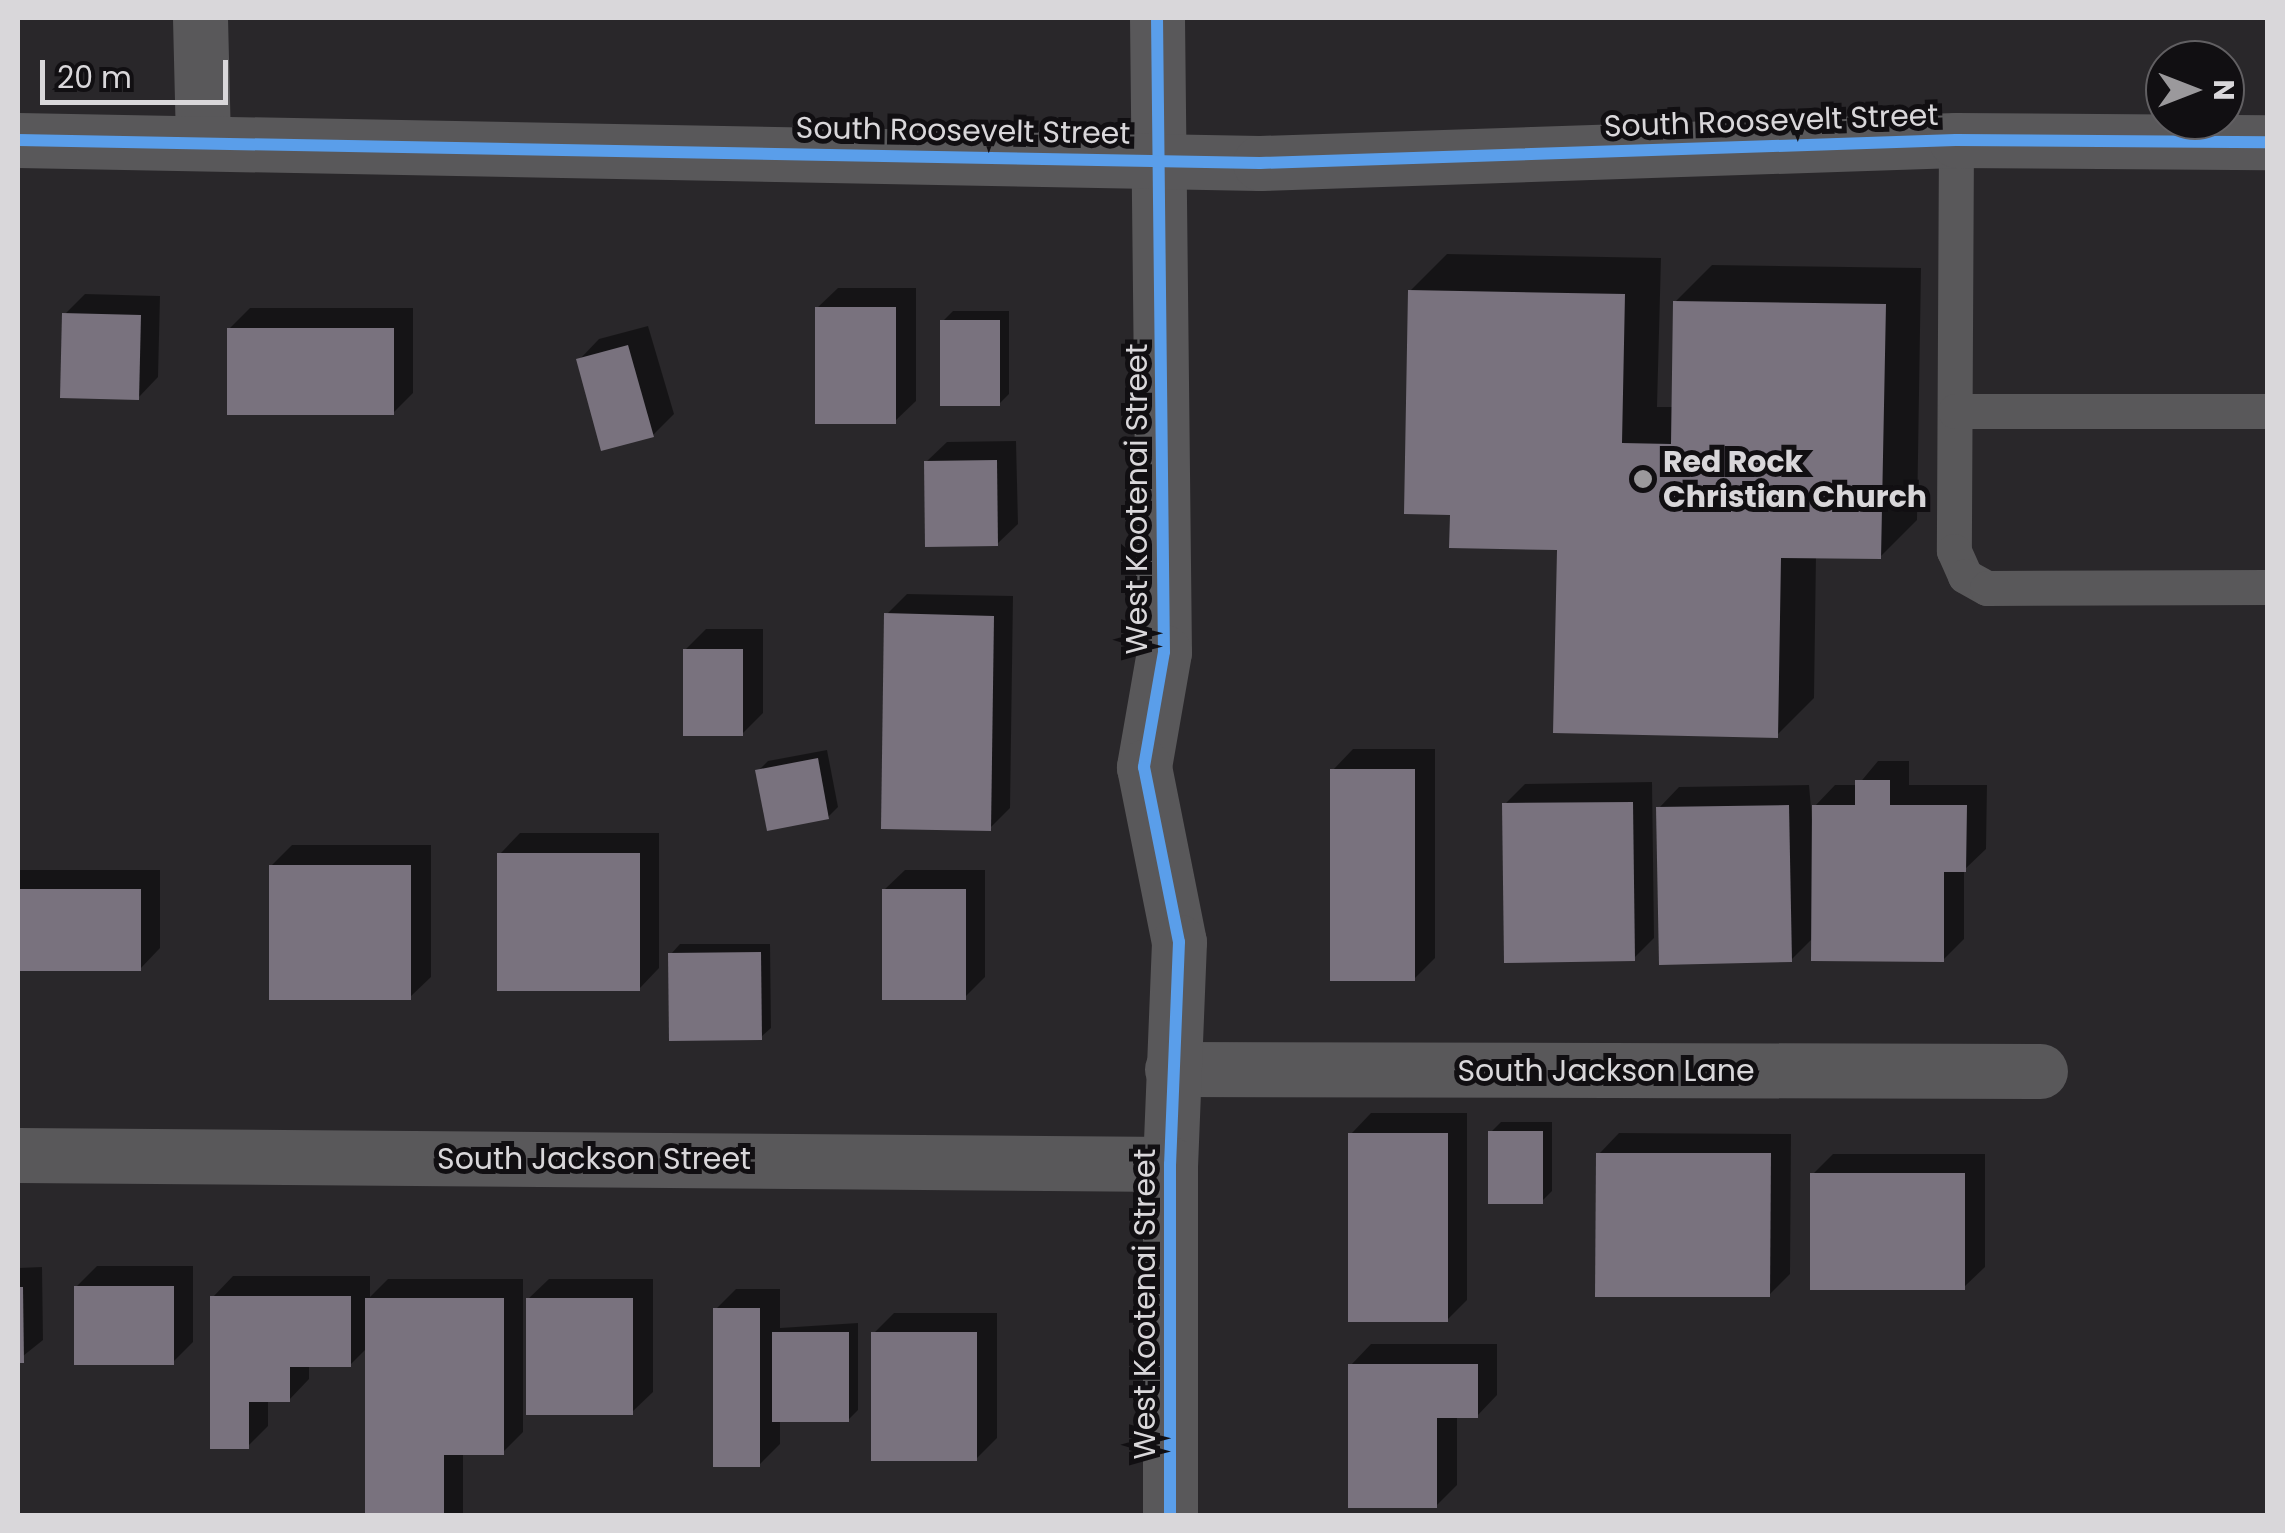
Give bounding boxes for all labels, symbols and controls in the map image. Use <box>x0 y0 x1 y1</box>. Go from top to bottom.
scale bar <box>45 40 232 102</box>
north arrow <box>2145 40 2245 140</box>
text: 20 m <box>57 56 132 99</box>
text: N <box>2204 79 2243 101</box>
street label: South Roosevelt Street <box>1603 97 1939 145</box>
street label: South Roosevelt Street <box>795 110 1131 152</box>
street label: West Kootenai Street <box>1119 343 1155 655</box>
place label: Red Rock Christian Church <box>1663 444 1927 514</box>
marker: Red Rock Christian Church <box>1632 468 1654 490</box>
street label: South Jackson Lane <box>1457 1053 1755 1089</box>
street label: South Jackson Street <box>437 1141 751 1177</box>
street label: West Kootenai Street <box>1127 1148 1163 1460</box>

